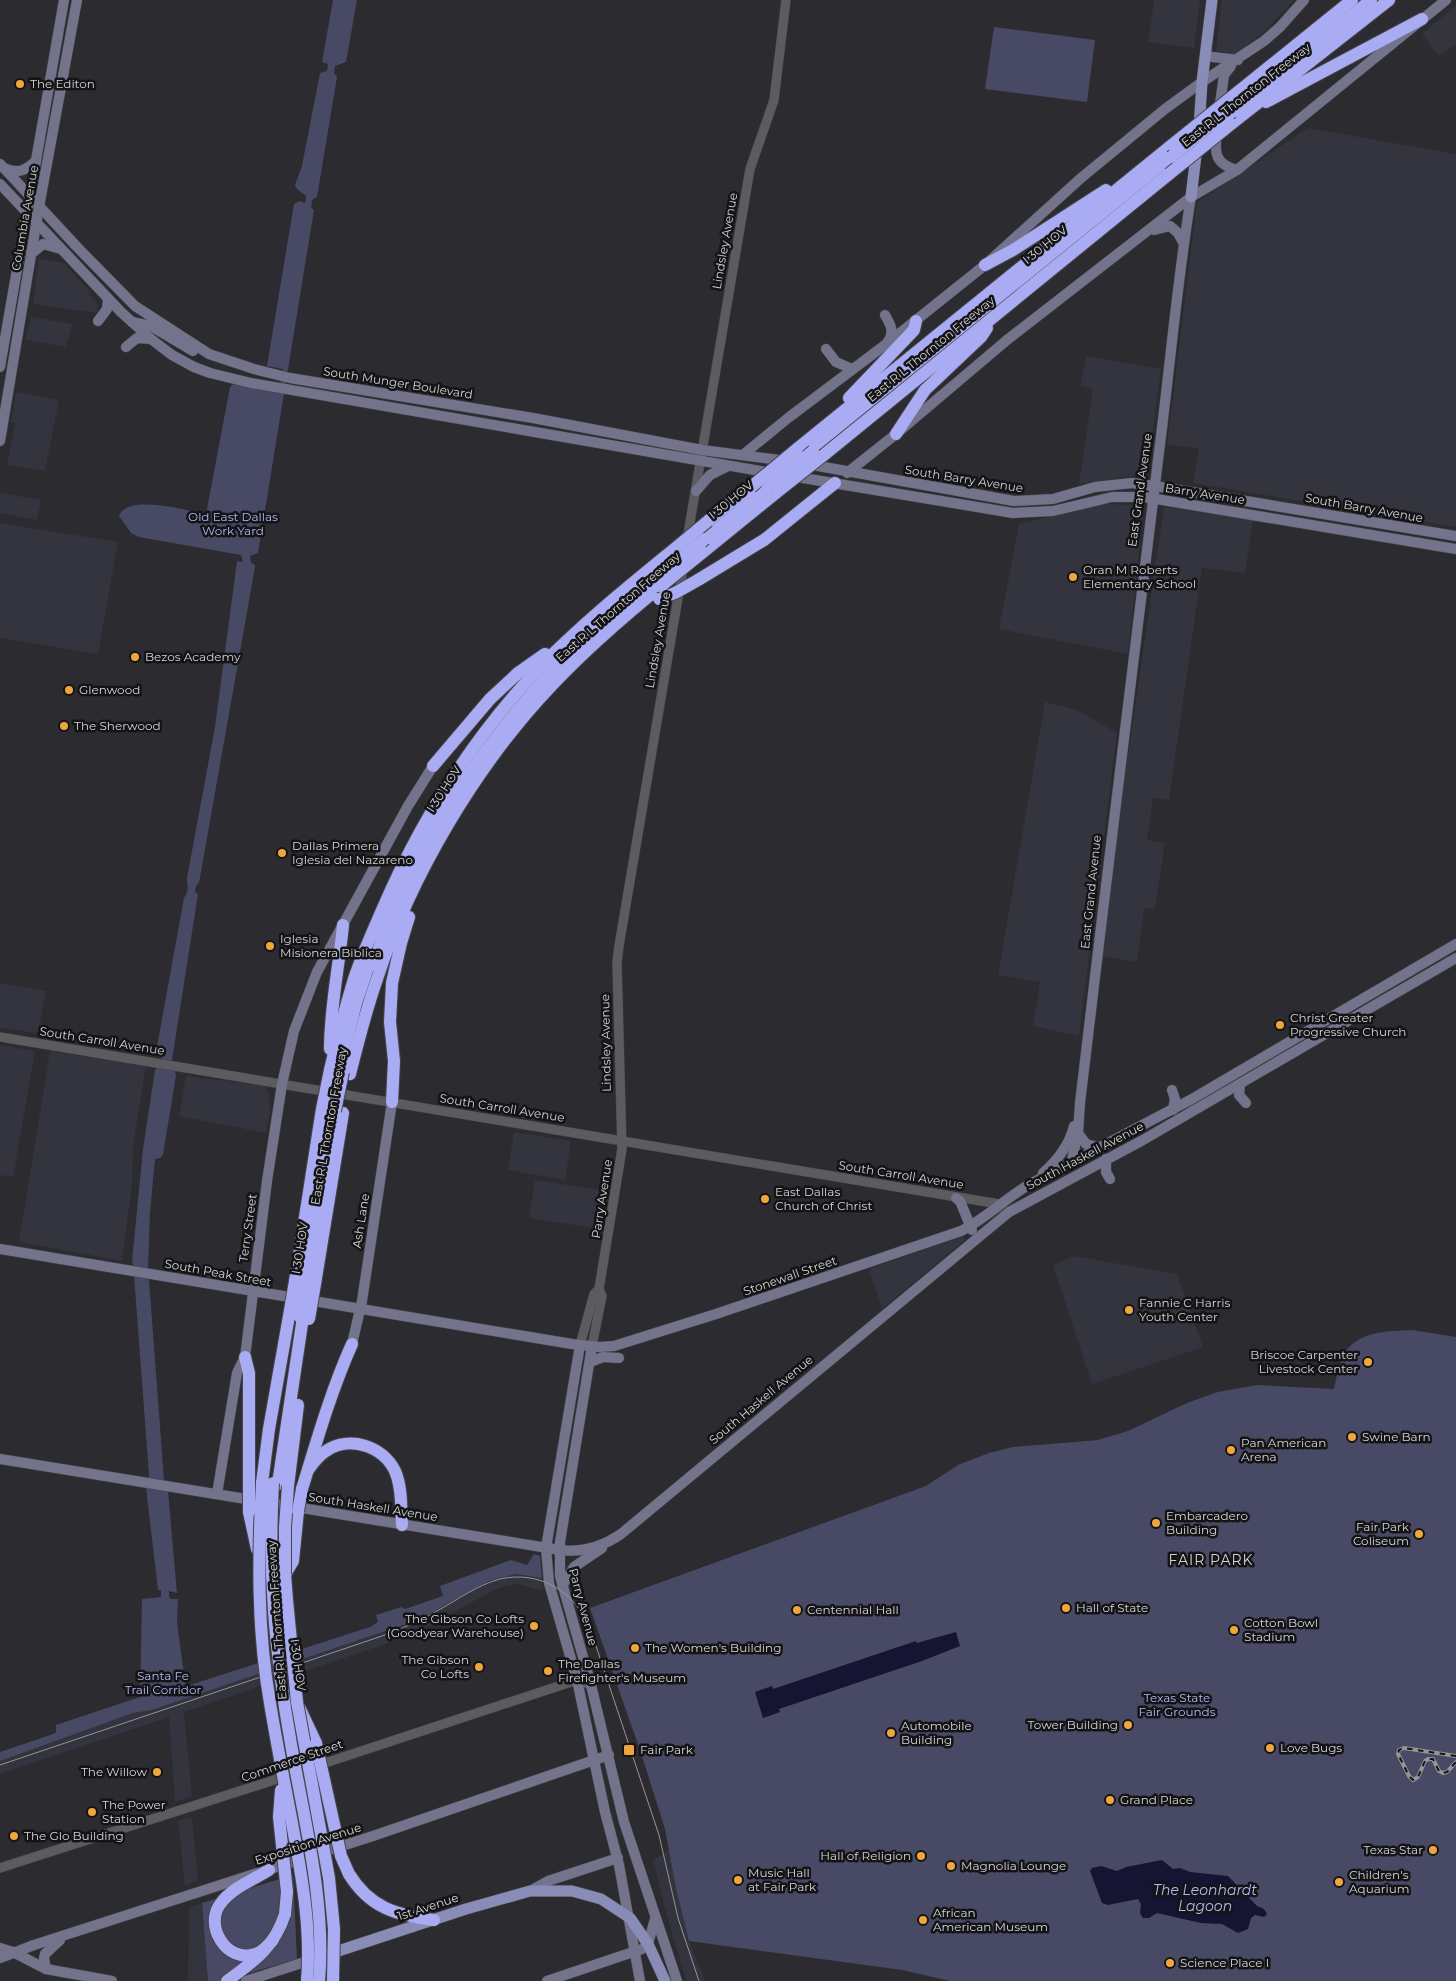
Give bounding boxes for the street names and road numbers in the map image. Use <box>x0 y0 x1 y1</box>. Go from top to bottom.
street label: East R L Thornton Freeway <box>1178 39 1314 150</box>
street label: Columbia Avenue <box>8 164 41 272</box>
street label: Lindsley Avenue <box>709 191 740 290</box>
street label: I 30 HOV <box>1020 222 1070 267</box>
street label: East R L Thornton Freeway <box>864 292 998 405</box>
street label: South Munger Boulevard <box>322 363 474 402</box>
street label: East Grand Avenue <box>1124 432 1155 548</box>
street label: South Barry Avenue <box>904 462 1024 495</box>
street label: I 30 HOV <box>706 477 756 522</box>
street label: Barry Avenue <box>1164 480 1246 507</box>
street label: South Barry Avenue <box>1304 490 1424 525</box>
street label: East R L Thornton Freeway <box>552 548 683 665</box>
street label: Lindsley Avenue <box>642 590 673 689</box>
street label: I 30 HOV <box>423 762 465 815</box>
street label: East Grand Avenue <box>1077 834 1104 950</box>
street label: Lindsley Avenue <box>597 994 614 1092</box>
street label: South Carroll Avenue <box>38 1023 166 1058</box>
street label: East R L Thornton Freeway <box>307 1045 350 1206</box>
street label: South Carroll Avenue <box>438 1090 566 1125</box>
street label: South Haskell Avenue <box>1023 1118 1146 1193</box>
street label: South Carroll Avenue <box>837 1157 965 1192</box>
street label: Parry Avenue <box>588 1158 615 1240</box>
street label: Terry Street <box>235 1193 260 1263</box>
street label: Ash Lane <box>349 1193 372 1249</box>
street label: I 30 HOV <box>288 1220 311 1275</box>
street label: Stonewall Street <box>741 1252 839 1299</box>
street label: South Peak Street <box>163 1256 273 1289</box>
street label: South Haskell Avenue <box>706 1352 816 1447</box>
street label: South Haskell Avenue <box>307 1489 439 1524</box>
street label: East R L Thornton Freeway <box>263 1539 290 1700</box>
street label: Parry Avenue <box>566 1566 601 1647</box>
street label: I 30 HOV <box>287 1638 310 1693</box>
street label: Commerce Street <box>239 1736 345 1785</box>
street label: Exposition Avenue <box>253 1819 363 1868</box>
street label: 1st Avenue <box>395 1890 460 1923</box>

